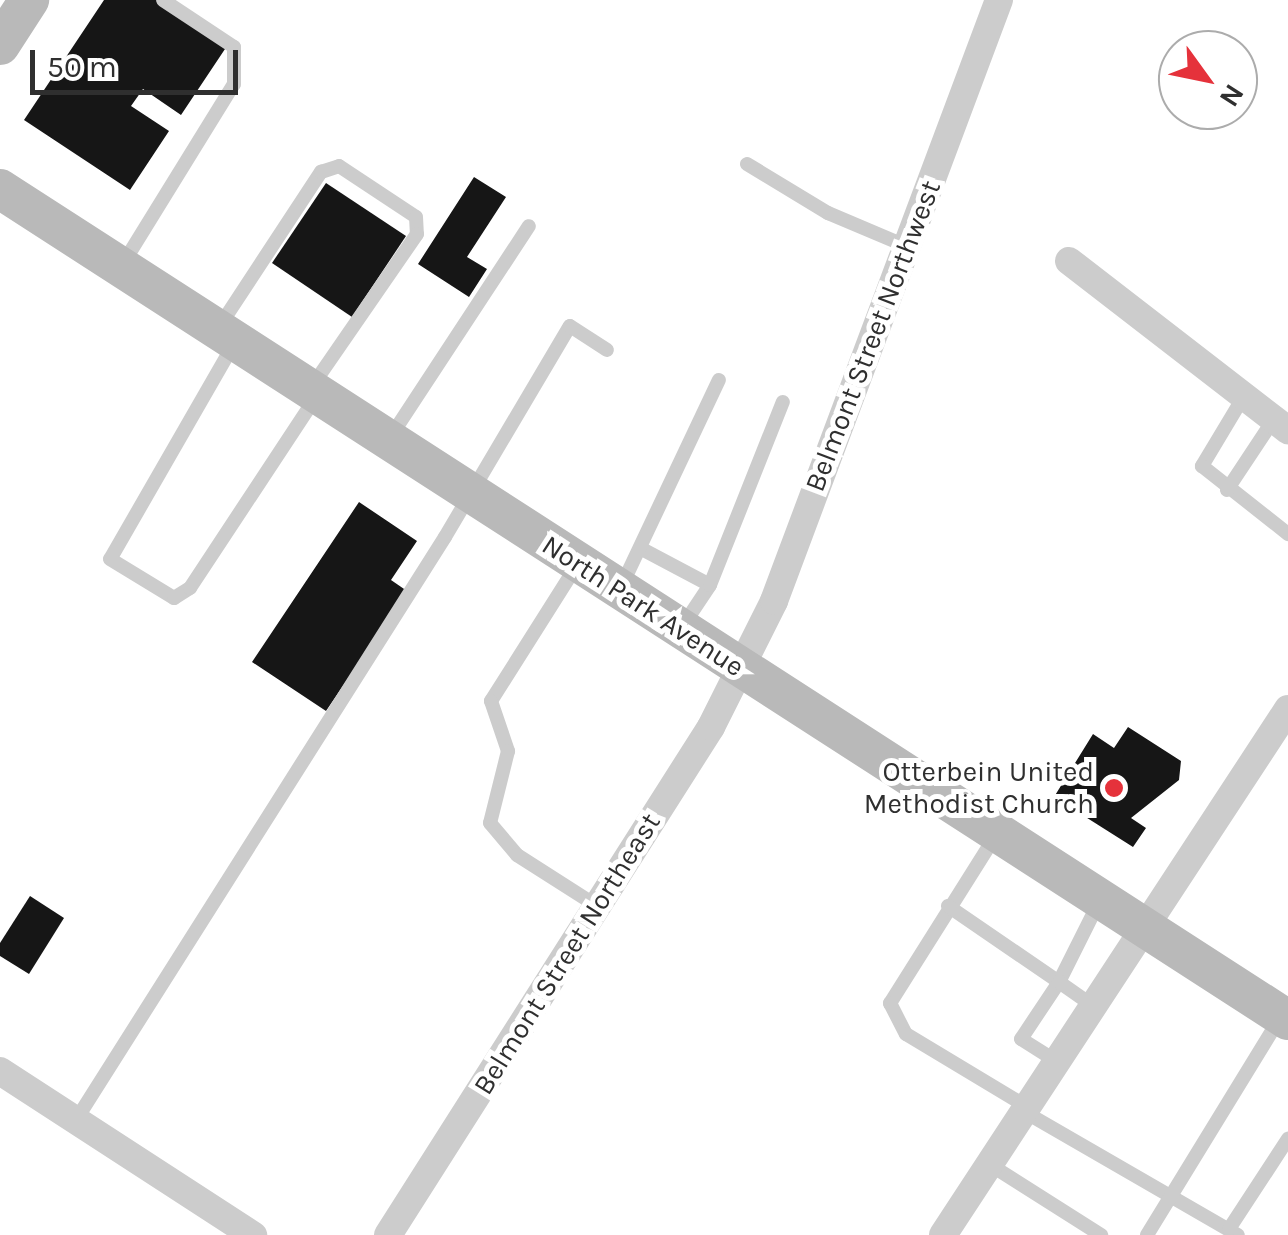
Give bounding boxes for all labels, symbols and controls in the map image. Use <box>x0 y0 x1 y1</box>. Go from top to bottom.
scale bar <box>35 30 242 92</box>
north arrow <box>1158 30 1258 130</box>
text: 50 m <box>47 49 117 85</box>
text: N <box>1213 78 1251 113</box>
street label: Belmont Street Northwest <box>798 176 948 496</box>
street label: North Park Avenue <box>536 528 750 684</box>
place label: Otterbein United Methodist Church <box>864 755 1094 821</box>
marker: Otterbein United Methodist Church <box>1103 777 1125 799</box>
street label: Belmont Street Northeast <box>466 807 668 1101</box>

